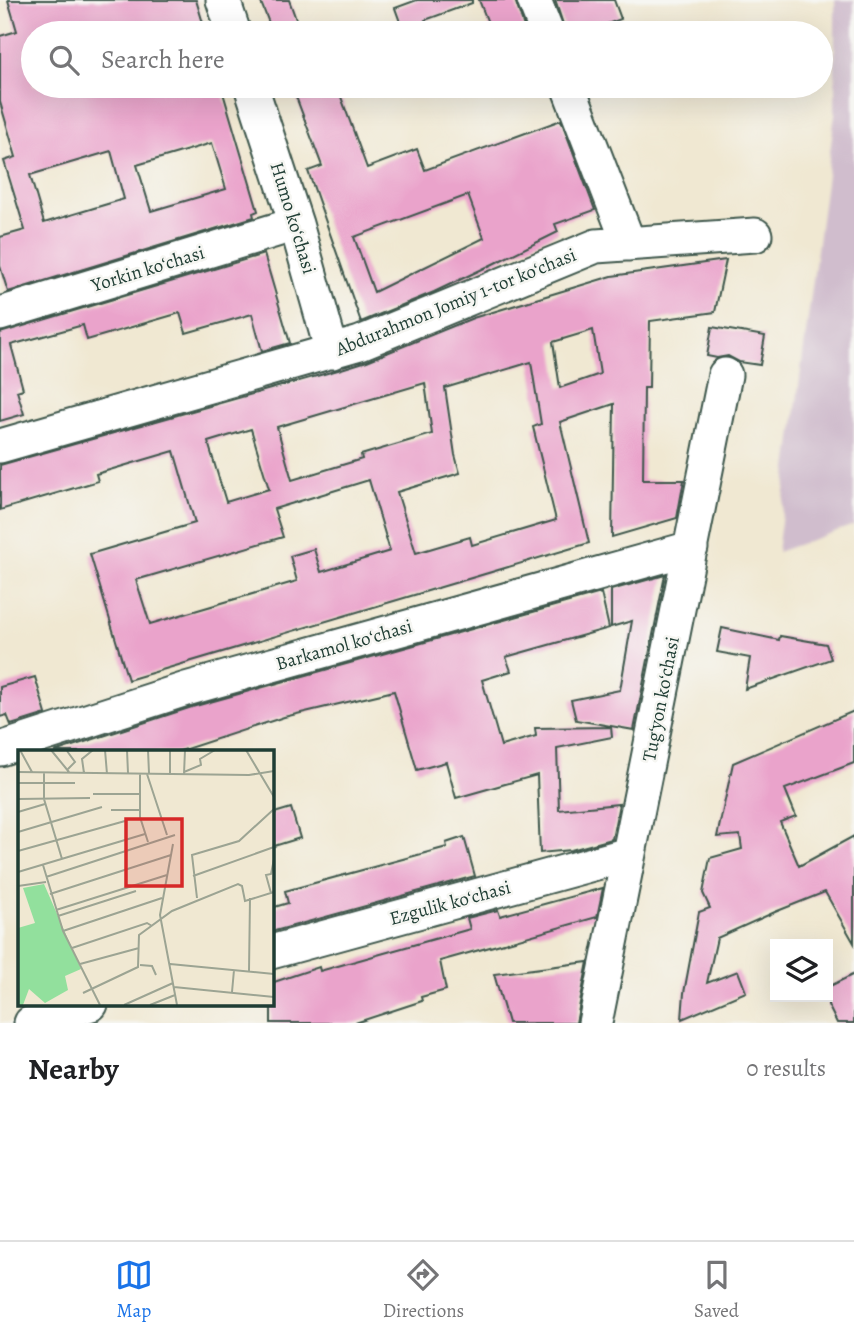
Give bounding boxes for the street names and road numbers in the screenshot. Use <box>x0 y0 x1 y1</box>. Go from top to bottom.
street label: Humo koʻchasi <box>264 159 322 277</box>
street label: Yorkin koʻchasi <box>87 239 208 299</box>
street label: Abdurahmon Jomiy 1-tor koʻchasi <box>331 242 580 363</box>
street label: Barkamol koʻchasi <box>273 613 415 677</box>
street label: Tugʻyon koʻchasi <box>636 634 686 764</box>
street label: Ezgulik koʻchasi <box>386 874 514 932</box>

